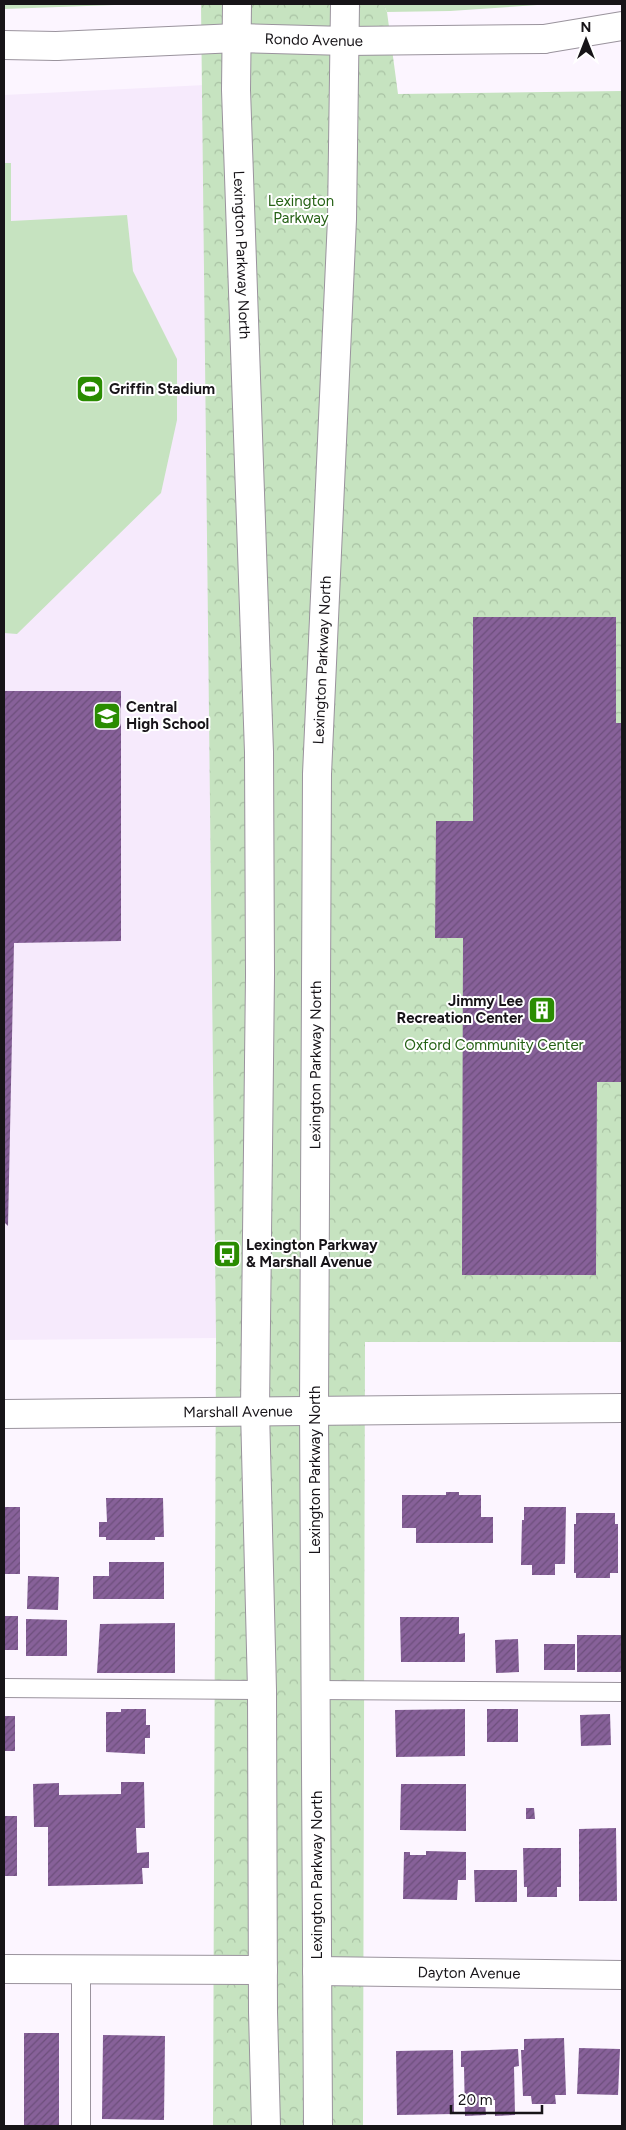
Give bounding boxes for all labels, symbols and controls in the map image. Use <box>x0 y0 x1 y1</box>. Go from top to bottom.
north arrow <box>561 15 611 65</box>
text: N <box>581 19 591 36</box>
street label: Rondo Avenue <box>264 30 363 50</box>
street label: Lexington Parkway North <box>230 170 254 340</box>
park label: Lexington Parkway <box>268 192 334 227</box>
sports icon: Griffin Stadium <box>75 374 105 404</box>
place label: Griffin Stadium <box>109 380 215 398</box>
street label: Lexington Parkway North <box>309 575 335 745</box>
place label: Central High School <box>126 698 209 733</box>
school or university icon: Central High School <box>92 701 122 731</box>
street label: Lexington Parkway North <box>306 980 325 1150</box>
place label: Jimmy Lee Recreation Center <box>396 992 524 1027</box>
building icon: Jimmy Lee Recreation Center <box>527 995 557 1025</box>
park label: Oxford Community Center <box>404 1036 584 1054</box>
place label: Lexington Parkway & Marshall Avenue <box>246 1236 378 1271</box>
bus stop icon: Lexington Parkway & Marshall Avenue <box>212 1239 242 1269</box>
street label: Lexington Parkway North <box>306 1386 324 1554</box>
street label: Marshall Avenue <box>183 1402 293 1421</box>
street label: Lexington Parkway North <box>308 1791 326 1959</box>
street label: Dayton Avenue <box>417 1963 521 1983</box>
scale bar <box>451 2082 542 2114</box>
text: 20 m <box>458 2091 492 2109</box>

